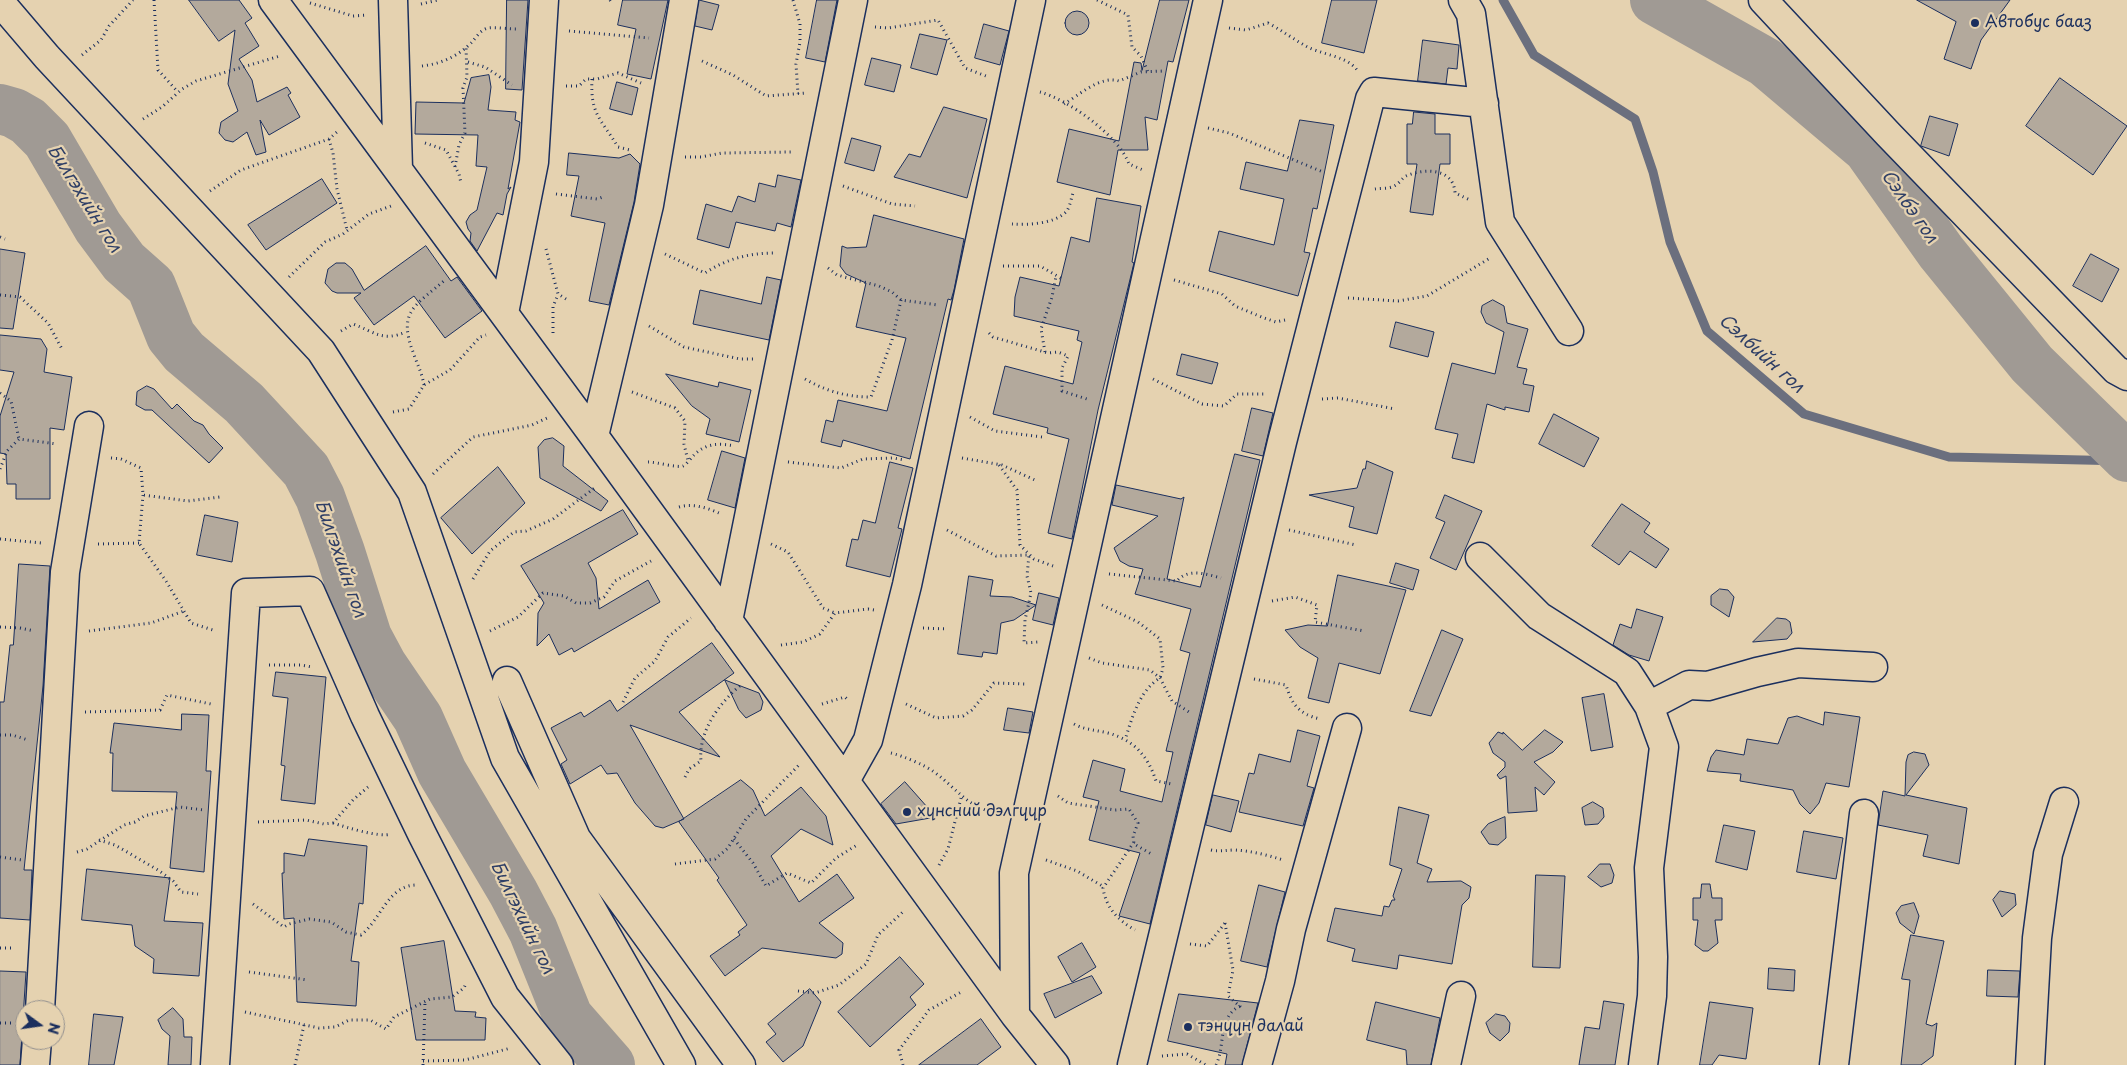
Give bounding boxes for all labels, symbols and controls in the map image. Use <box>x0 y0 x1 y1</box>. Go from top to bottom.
place label: Автобус бааз <box>1985 13 2092 33</box>
marker: Автобус бааз <box>1969 17 1981 29</box>
water label: Билгэхийн гол <box>42 141 126 257</box>
water label: Сэлбэ гол <box>1876 166 1942 248</box>
water label: Сэлбийн гол <box>1714 310 1808 398</box>
water label: Билгэхийн гол <box>310 498 370 620</box>
place label: хүнсний дэлгүүр <box>917 802 1047 822</box>
marker: хүнсний дэлгүүр <box>901 806 913 818</box>
water label: Билгэхийн гол <box>485 858 559 978</box>
north arrow <box>15 1000 65 1050</box>
place label: тэнүүн далай <box>1198 1017 1304 1037</box>
text: N <box>43 1021 66 1036</box>
marker: тэнүүн далай <box>1182 1021 1194 1033</box>

